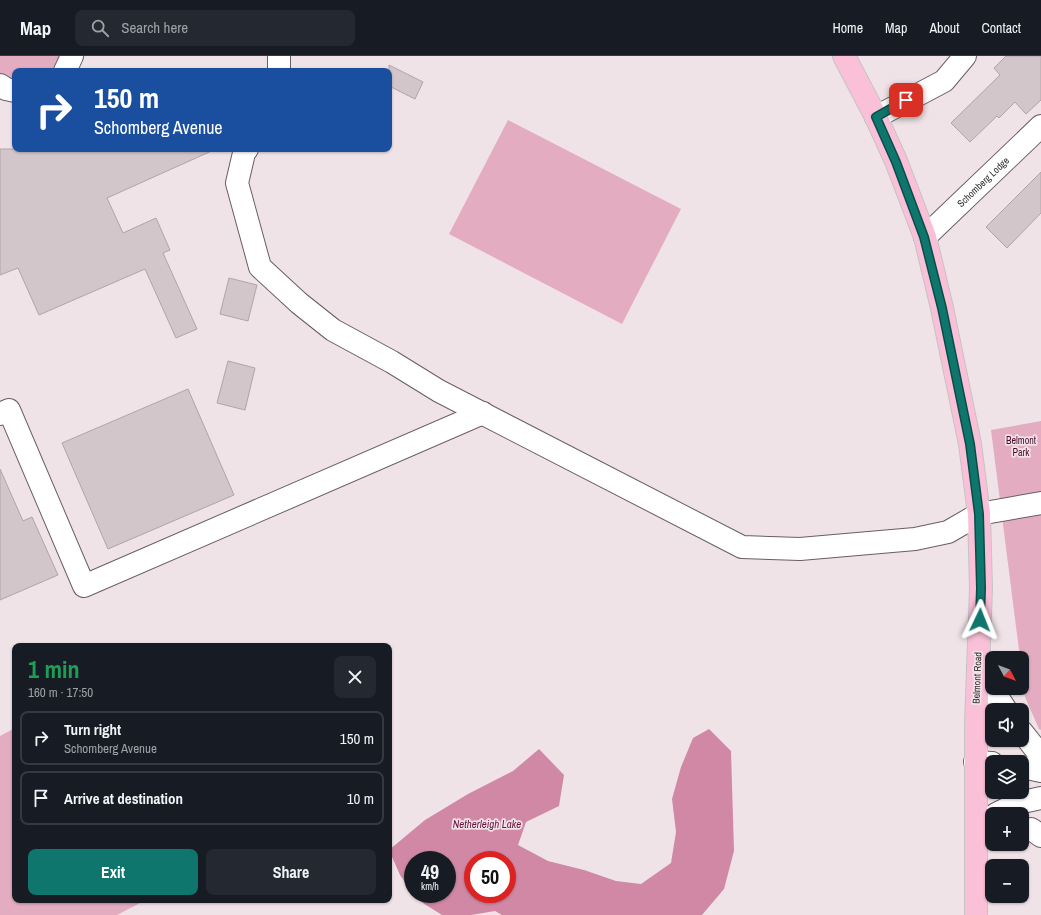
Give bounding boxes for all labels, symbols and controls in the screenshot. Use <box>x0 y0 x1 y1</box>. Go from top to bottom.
search box <box>75 10 355 46</box>
text: Map <box>20 15 51 41</box>
icon: search <box>89 17 111 39</box>
text: Search here <box>121 17 188 38</box>
text: Home <box>832 19 863 37</box>
text: Map <box>885 19 907 37</box>
text: About <box>929 19 959 37</box>
text: Contact <box>981 19 1021 37</box>
text: 150 m <box>94 79 159 117</box>
pin <box>889 83 923 117</box>
icon: right <box>28 84 80 136</box>
icon: arrive <box>895 89 917 111</box>
text: Schomberg Avenue <box>94 115 223 140</box>
street label: Schomberg Lodge <box>954 154 1012 210</box>
park label: Belmont Park <box>1006 434 1037 459</box>
position arrow <box>959 599 1001 641</box>
north arrow <box>985 651 1029 695</box>
map controls <box>985 651 1029 903</box>
street label: Belmont Road <box>970 652 984 704</box>
text: 1 min <box>28 653 79 685</box>
button: close <box>334 656 376 698</box>
text: 160 m · 17:50 <box>28 684 93 701</box>
button: sound <box>985 703 1029 747</box>
text: Turn right <box>64 719 121 740</box>
icon: right <box>30 727 52 749</box>
text: 150 m <box>340 728 374 749</box>
text: Schomberg Avenue <box>64 740 157 757</box>
button: layers <box>985 755 1029 799</box>
icon: arrive <box>30 787 52 809</box>
text: Arrive at destination <box>64 788 183 809</box>
text: 10 m <box>347 788 374 809</box>
button: + <box>985 807 1029 851</box>
water label: Netherleigh Lake <box>453 817 521 831</box>
button: Exit <box>28 849 198 895</box>
button: Share <box>206 849 376 895</box>
speed limit sign: 50 <box>464 851 516 903</box>
text: 49 <box>421 858 439 885</box>
button: − <box>985 859 1029 903</box>
text: km/h <box>421 880 439 893</box>

